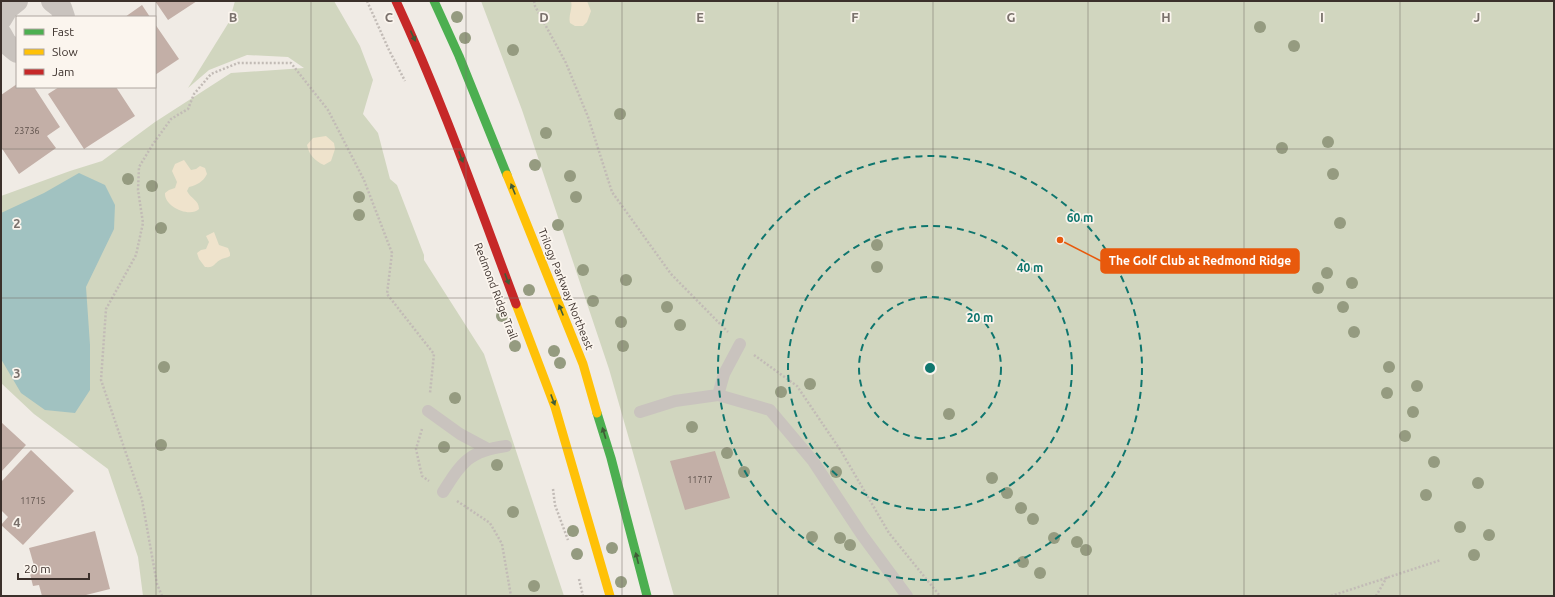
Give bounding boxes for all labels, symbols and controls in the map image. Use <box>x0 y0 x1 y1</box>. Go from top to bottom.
text: B <box>229 10 238 24</box>
text: C <box>385 10 394 24</box>
text: D <box>539 10 549 24</box>
text: E <box>696 10 704 24</box>
text: F <box>851 10 859 24</box>
text: G <box>1007 10 1016 24</box>
text: H <box>1161 10 1171 24</box>
text: I <box>1320 10 1324 24</box>
text: J <box>1474 10 1480 24</box>
legend <box>16 16 156 88</box>
text: Fast <box>52 25 74 38</box>
one-way arrow <box>410 31 416 42</box>
text: Slow <box>52 45 78 58</box>
text: Jam <box>52 65 74 78</box>
house number: 23736 <box>14 126 40 136</box>
one-way arrow <box>459 151 465 163</box>
one-way arrow <box>509 183 515 195</box>
text: 60 m <box>1067 211 1093 224</box>
text: 2 <box>13 216 21 230</box>
street label: Trilogy Parkway Northeast <box>536 227 596 352</box>
street label: Redmond Ridge Trail <box>472 241 520 341</box>
callout: The Golf Club at Redmond Ridge <box>1101 249 1299 273</box>
text: The Golf Club at Redmond Ridge <box>1109 254 1291 267</box>
text: 40 m <box>1017 261 1043 274</box>
one-way arrow <box>504 273 510 285</box>
one-way arrow <box>558 303 564 315</box>
text: 20 m <box>967 311 993 324</box>
centre of rings <box>923 361 937 375</box>
text: 3 <box>13 366 21 380</box>
one-way arrow <box>550 395 556 407</box>
one-way arrow <box>601 426 607 438</box>
house number: 11717 <box>687 475 713 485</box>
house number: 11715 <box>20 496 46 506</box>
text: 4 <box>13 515 21 529</box>
one-way arrow <box>634 552 640 564</box>
scale bar <box>18 555 89 581</box>
text: 20 m <box>24 562 51 575</box>

